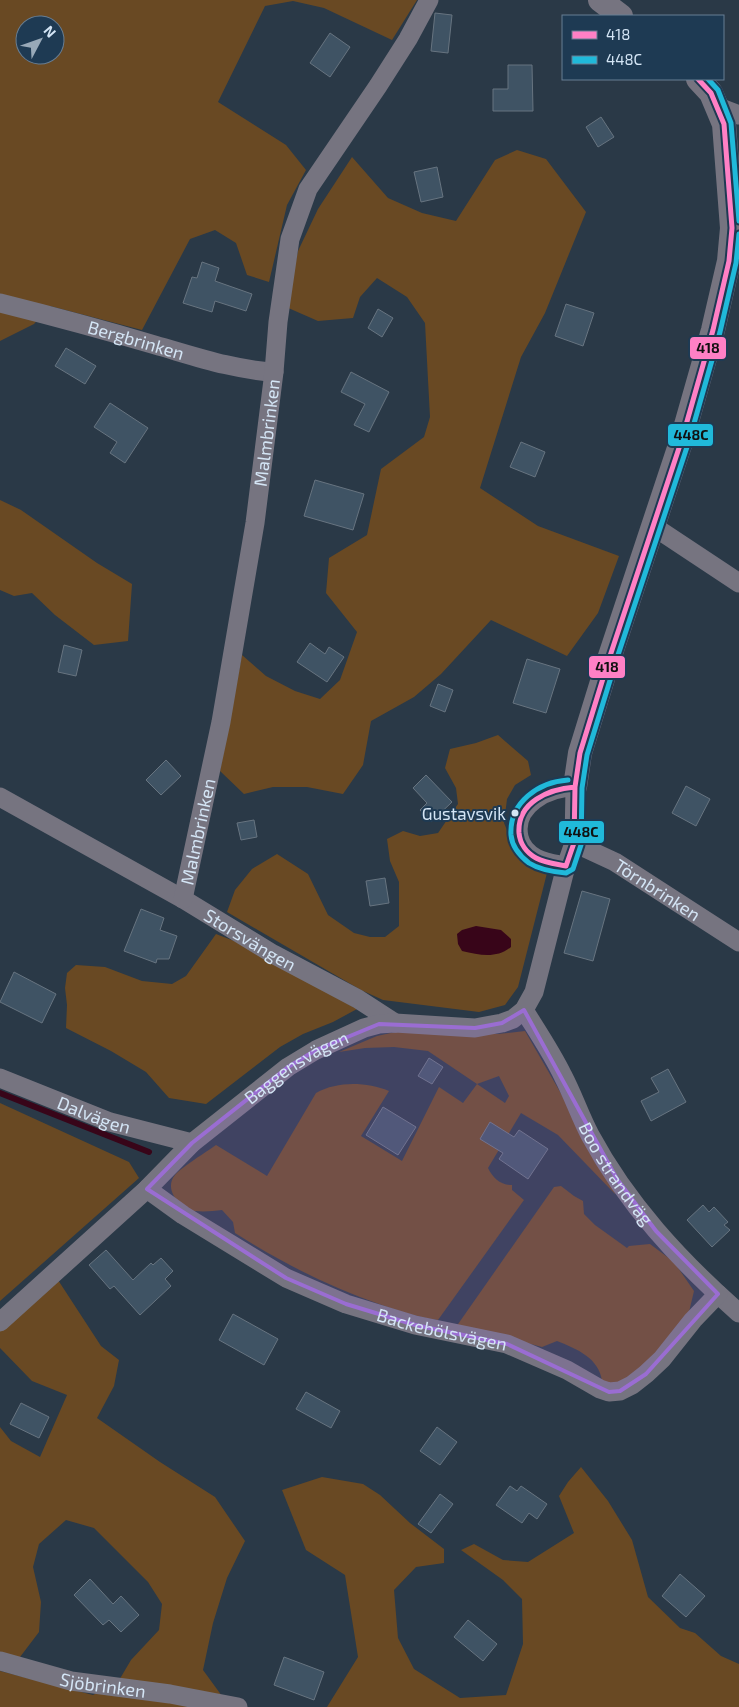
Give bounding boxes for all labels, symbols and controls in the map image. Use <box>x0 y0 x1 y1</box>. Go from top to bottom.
north arrow <box>15 15 65 65</box>
legend <box>562 15 724 80</box>
text: N <box>40 22 60 41</box>
text: 418 <box>606 25 630 43</box>
text: 448C <box>606 50 643 68</box>
street label: Bergbrinken <box>85 315 187 364</box>
line badge: 418 <box>689 336 727 360</box>
text: 418 <box>696 339 720 356</box>
street label: Malmbrinken <box>249 378 284 488</box>
line badge: 448C <box>667 423 714 447</box>
text: 448C <box>674 426 708 443</box>
line badge: 418 <box>588 655 626 679</box>
text: 418 <box>595 658 619 675</box>
street label: Malmbrinken <box>175 776 220 887</box>
place label: Gustavsvik <box>422 803 506 823</box>
marker: Gustavsvik <box>510 808 520 818</box>
line badge: 448C <box>558 820 605 844</box>
text: 448C <box>564 823 598 840</box>
street label: Törnbrinken <box>611 854 705 925</box>
street label: Storsvängen <box>200 904 300 975</box>
street label: Baggensvägen <box>240 1026 352 1108</box>
street label: Dalvägen <box>54 1091 133 1138</box>
street label: Boo strandväg <box>574 1119 658 1229</box>
street label: Backebölsvägen <box>374 1303 509 1355</box>
street label: Sjöbrinken <box>58 1667 147 1702</box>

